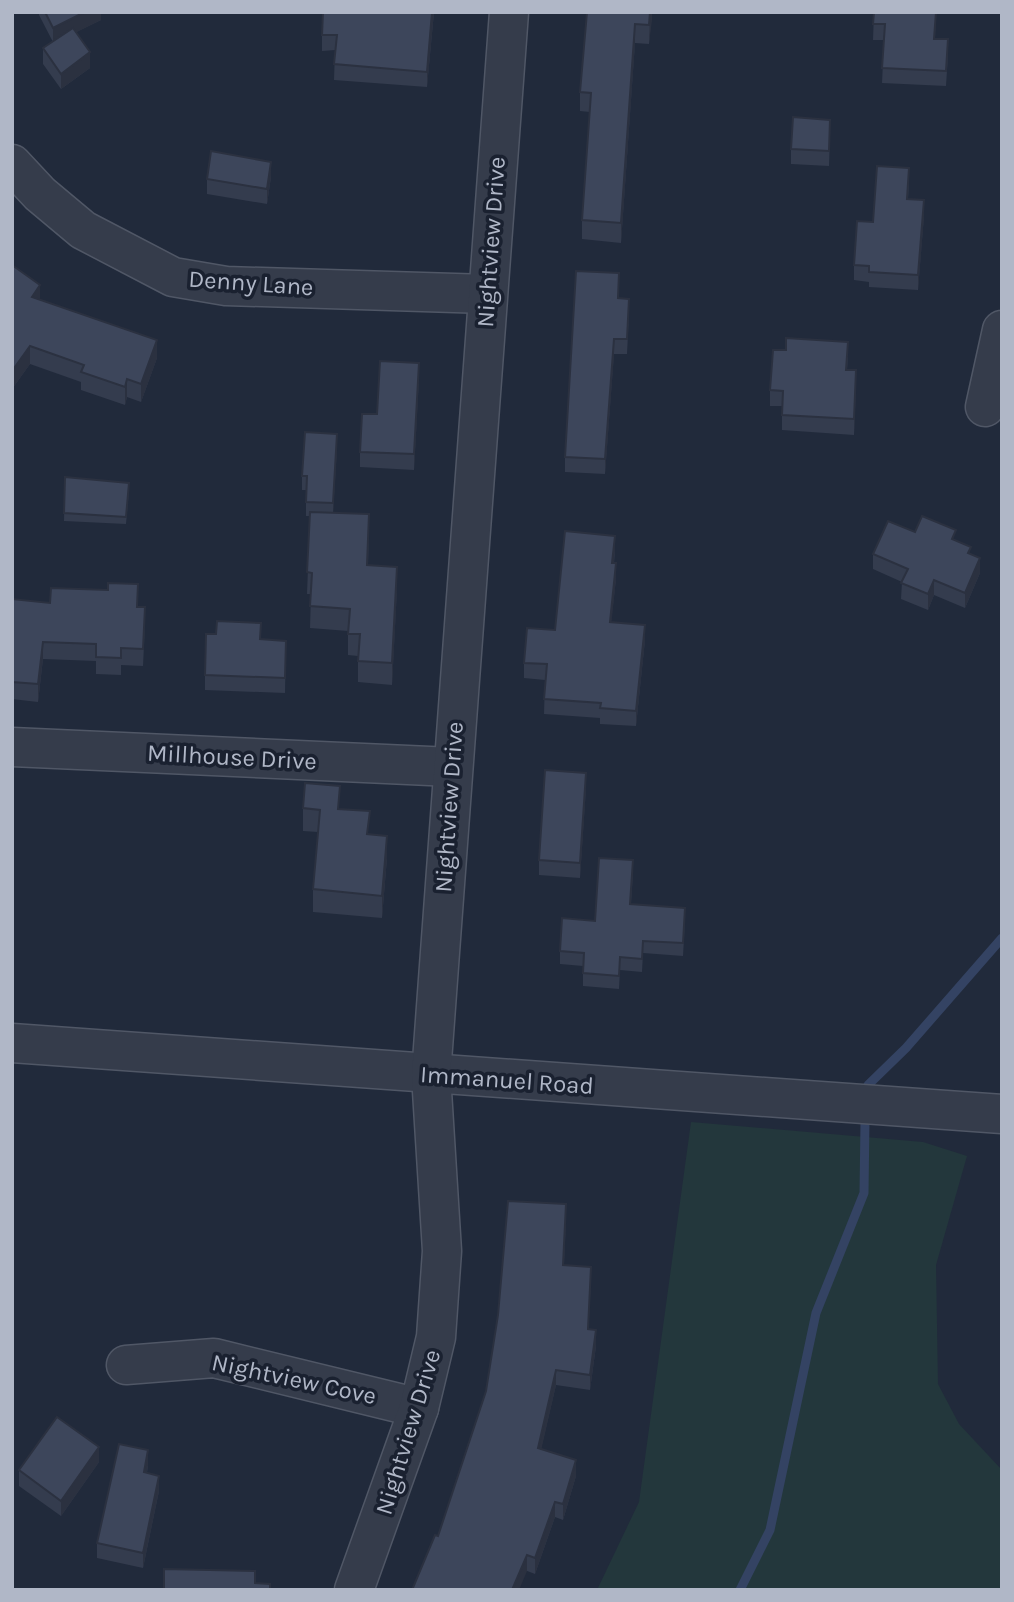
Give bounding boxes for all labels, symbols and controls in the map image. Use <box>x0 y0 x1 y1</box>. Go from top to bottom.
street label: Nightview Drive <box>471 156 511 328</box>
street label: Denny Lane <box>188 265 314 301</box>
street label: Nightview Drive <box>429 721 469 893</box>
street label: Millhouse Drive <box>147 739 317 775</box>
street label: Immanuel Road <box>419 1060 595 1100</box>
street label: Nightview Drive <box>370 1346 446 1518</box>
street label: Nightview Cove <box>209 1348 379 1410</box>

